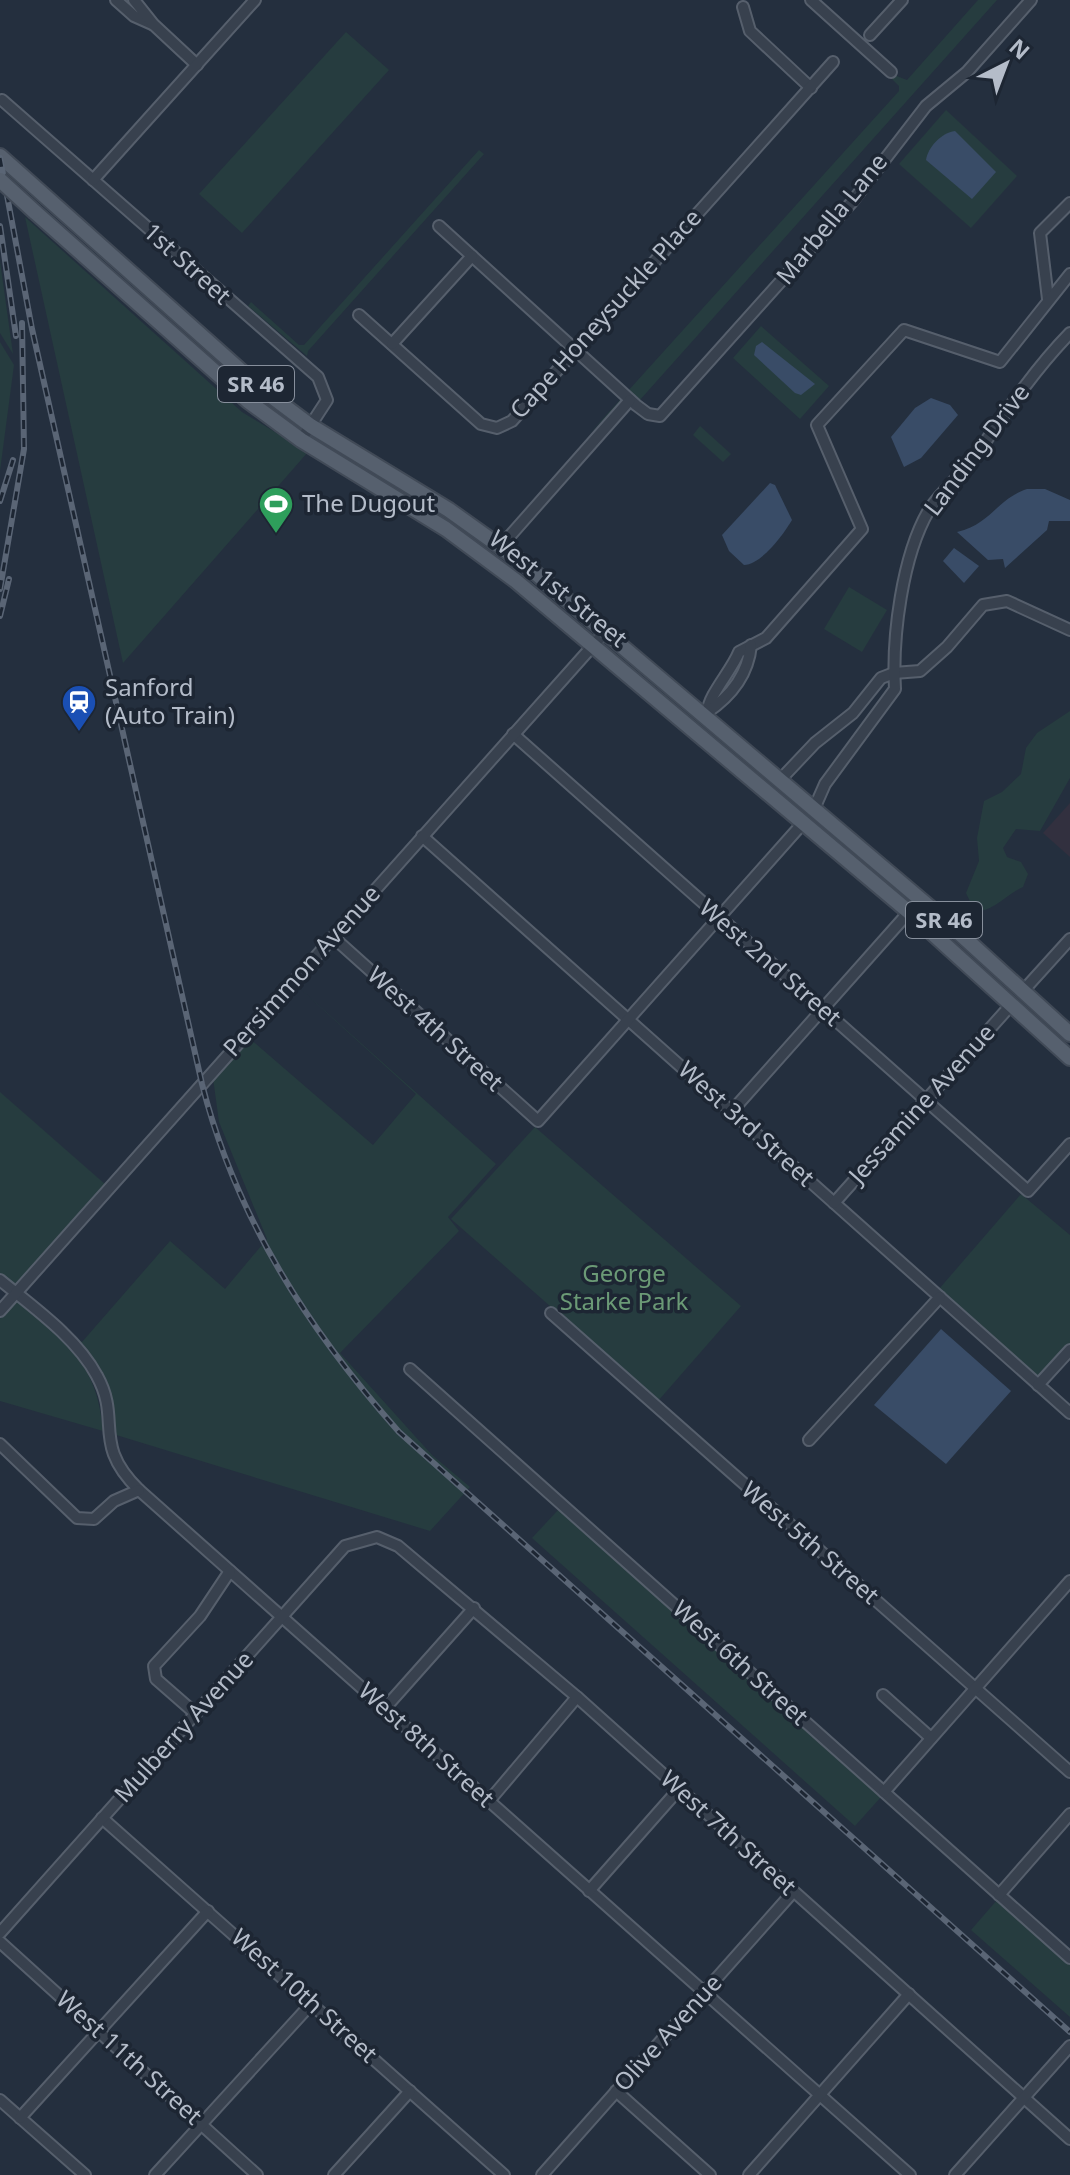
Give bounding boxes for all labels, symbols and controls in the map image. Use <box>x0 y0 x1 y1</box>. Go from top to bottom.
north arrow <box>966 24 1046 104</box>
text: N <box>1003 31 1037 66</box>
street label: Marbella Lane <box>768 146 894 291</box>
street label: Cape Honeysuckle Place <box>502 201 708 425</box>
street label: 1st Street <box>137 215 239 311</box>
road number: SR 46 <box>218 366 294 402</box>
street label: Landing Drive <box>915 376 1036 522</box>
sports icon: The Dugout <box>257 485 295 535</box>
place label: The Dugout <box>302 486 435 519</box>
street label: West 1st Street <box>483 522 635 654</box>
place label: Sanford (Auto Train) <box>105 670 235 731</box>
station icon: Sanford (Auto Train) <box>60 683 98 733</box>
street label: Persimmon Avenue <box>215 877 387 1063</box>
street label: West 2nd Street <box>693 891 849 1033</box>
road number: SR 46 <box>906 902 982 938</box>
street label: West 4th Street <box>361 958 511 1098</box>
street label: Jessamine Avenue <box>839 1016 1001 1191</box>
street label: West 3rd Street <box>672 1053 823 1193</box>
park label: George Starke Park <box>560 1256 688 1317</box>
street label: West 5th Street <box>735 1473 887 1611</box>
street label: West 6th Street <box>666 1592 816 1732</box>
street label: Mulberry Avenue <box>106 1643 260 1809</box>
street label: West 8th Street <box>352 1674 502 1814</box>
street label: West 7th Street <box>654 1762 804 1902</box>
street label: West 10th Street <box>225 1920 385 2070</box>
street label: Olive Avenue <box>605 1966 728 2098</box>
street label: West 11th Street <box>50 1982 210 2132</box>

